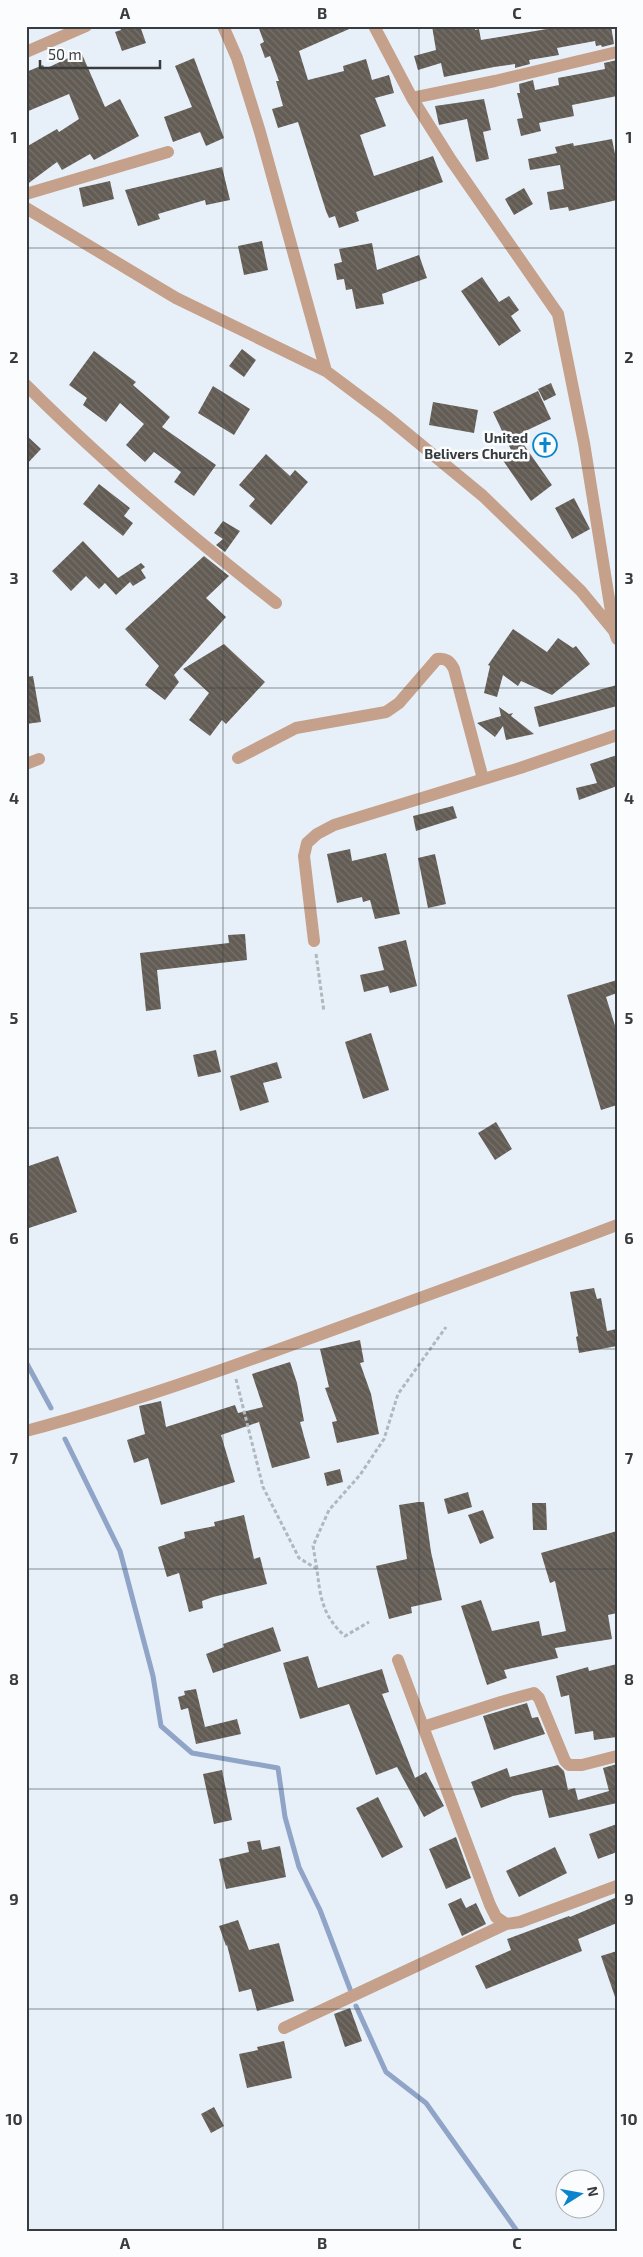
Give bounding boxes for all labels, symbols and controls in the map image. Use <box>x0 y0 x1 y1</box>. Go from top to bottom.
text: A <box>120 3 131 22</box>
text: B <box>317 3 327 22</box>
text: C <box>512 3 522 22</box>
scale bar <box>40 38 160 70</box>
text: 50 m <box>48 45 82 63</box>
text: 1 <box>11 127 17 146</box>
text: 1 <box>626 127 632 146</box>
text: 2 <box>9 347 19 366</box>
text: 2 <box>624 347 634 366</box>
place label: United Belivers Church <box>424 429 528 462</box>
church icon: United Belivers Church <box>532 432 558 458</box>
text: 3 <box>9 568 19 587</box>
text: 3 <box>624 568 634 587</box>
text: 4 <box>9 788 19 807</box>
text: 4 <box>624 788 634 807</box>
text: 5 <box>10 1008 19 1027</box>
text: 5 <box>625 1008 634 1027</box>
text: 6 <box>9 1228 19 1247</box>
text: 6 <box>624 1228 634 1247</box>
text: 7 <box>10 1448 19 1467</box>
text: 7 <box>625 1448 634 1467</box>
text: 8 <box>9 1669 19 1688</box>
text: 8 <box>624 1669 634 1688</box>
text: 9 <box>9 1889 19 1908</box>
text: 9 <box>624 1889 634 1908</box>
text: 10 <box>5 2109 23 2128</box>
text: 10 <box>620 2109 638 2128</box>
north arrow <box>556 2170 606 2220</box>
text: N <box>584 2185 603 2198</box>
text: A <box>120 2233 131 2252</box>
text: B <box>317 2233 327 2252</box>
text: C <box>512 2233 522 2252</box>

